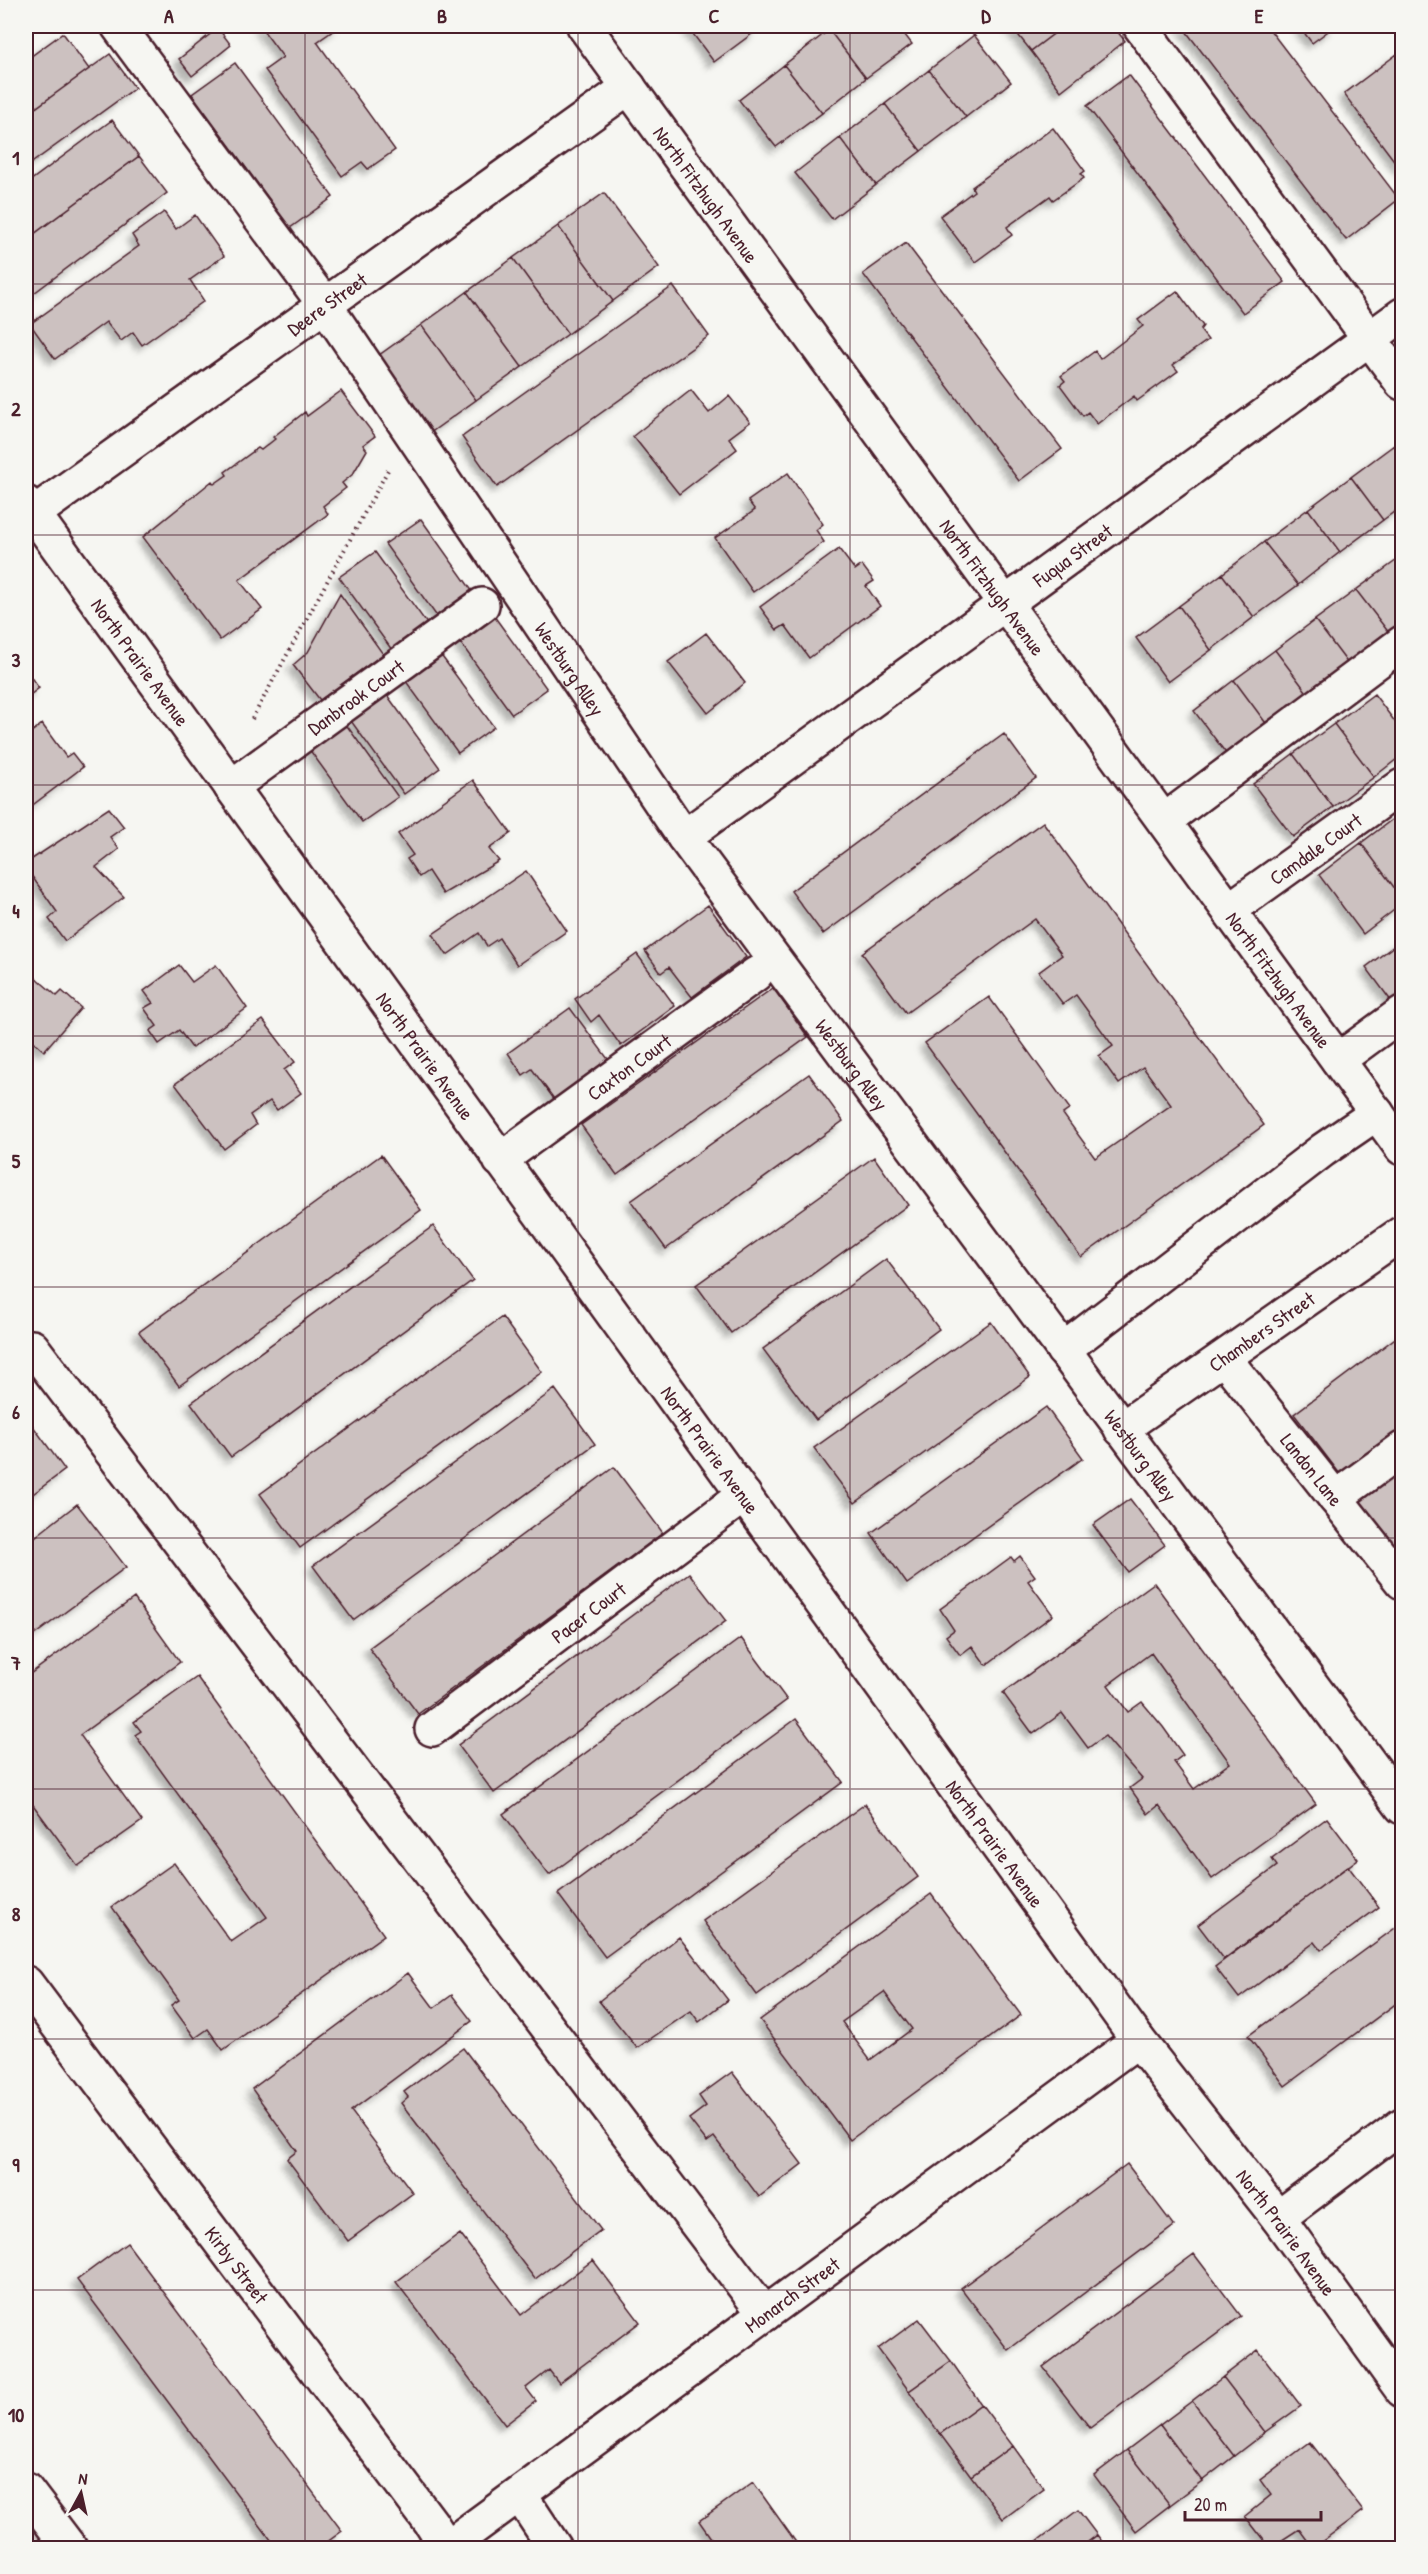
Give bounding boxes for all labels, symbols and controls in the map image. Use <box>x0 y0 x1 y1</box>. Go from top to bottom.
text: A <box>164 2 174 29</box>
text: B <box>437 2 447 29</box>
text: C <box>709 2 720 29</box>
text: D <box>981 2 991 29</box>
text: E <box>1255 2 1264 29</box>
street label: North Fitzhugh Avenue <box>648 120 765 268</box>
text: 1 <box>12 144 20 171</box>
street label: Deere Street <box>281 265 373 341</box>
text: 2 <box>11 395 21 422</box>
street label: North Fitzhugh Avenue <box>934 513 1052 661</box>
street label: Fuqua Street <box>1026 516 1118 593</box>
street label: North Prairie Avenue <box>86 593 196 731</box>
street label: Westburg Alley <box>529 617 612 721</box>
text: 3 <box>12 646 21 673</box>
street label: Danbrook Court <box>302 652 410 741</box>
street label: Camdale Court <box>1264 805 1368 891</box>
text: 4 <box>12 897 20 924</box>
street label: North Fitzhugh Avenue <box>1220 906 1338 1053</box>
street label: North Prairie Avenue <box>370 986 481 1125</box>
street label: Westburg Alley <box>810 1013 895 1115</box>
street label: Caxton Court <box>581 1026 677 1106</box>
text: 5 <box>12 1147 21 1174</box>
street label: Chambers Street <box>1203 1284 1321 1378</box>
street label: North Prairie Avenue <box>655 1380 766 1519</box>
text: 6 <box>12 1398 20 1425</box>
street label: Westburg Alley <box>1099 1404 1184 1506</box>
street label: Landon Lane <box>1275 1427 1350 1511</box>
street label: Pacer Court <box>545 1574 632 1649</box>
text: 7 <box>10 1649 21 1676</box>
street label: North Prairie Avenue <box>940 1774 1051 1912</box>
text: 8 <box>12 1900 21 1927</box>
text: 9 <box>12 2151 20 2178</box>
street label: North Prairie Avenue <box>1231 2163 1343 2301</box>
street label: Kirby Street <box>199 2220 276 2310</box>
street label: Monarch Street <box>739 2249 846 2338</box>
text: 10 <box>8 2401 24 2428</box>
north arrow <box>51 2463 111 2523</box>
text: N <box>77 2467 89 2490</box>
scale bar <box>1185 2484 1322 2522</box>
text: 20 m <box>1194 2492 1227 2517</box>

